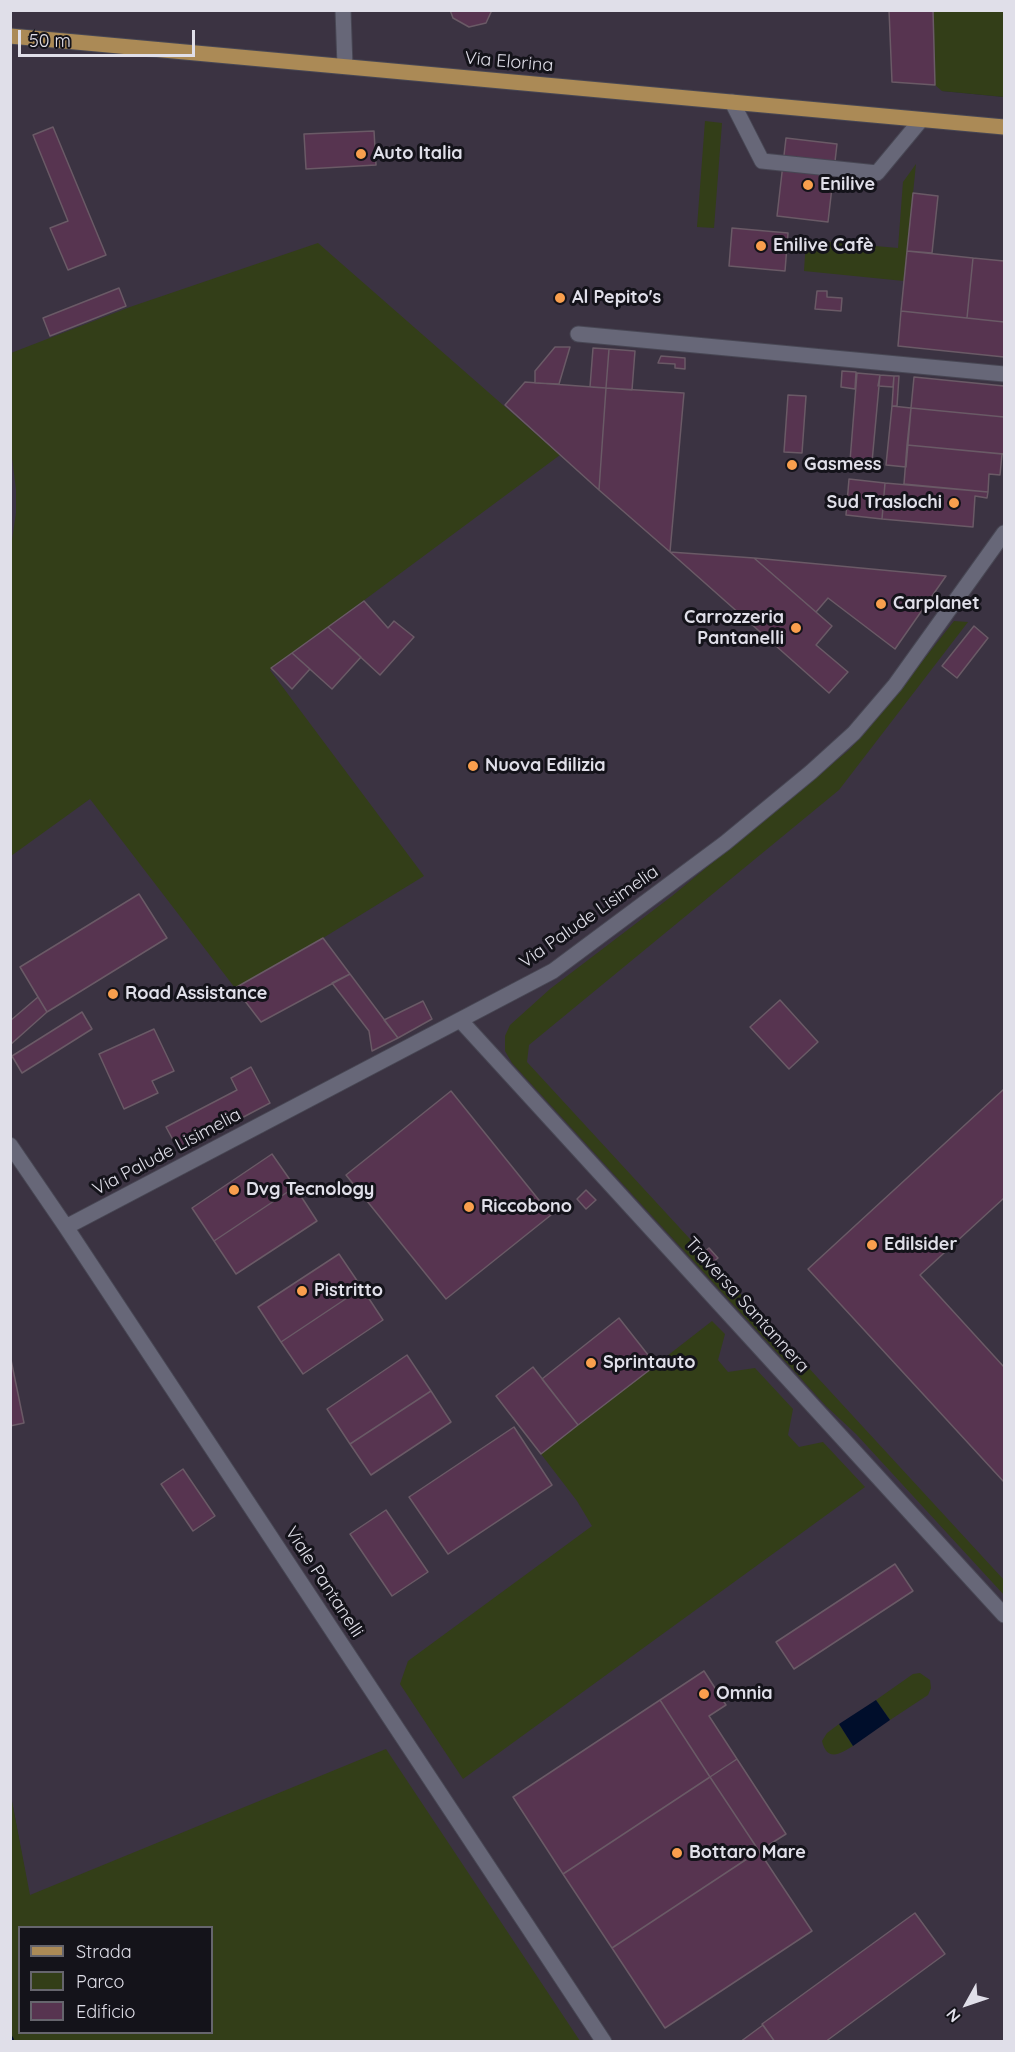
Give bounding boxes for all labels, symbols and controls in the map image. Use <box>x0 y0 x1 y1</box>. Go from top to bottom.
scale bar <box>21 18 198 56</box>
text: 50 m <box>29 29 71 52</box>
street label: Via Elorina <box>464 47 554 77</box>
place label: Auto Italia <box>373 143 462 165</box>
marker: Auto Italia <box>354 147 368 161</box>
place label: Enilive <box>820 174 875 196</box>
marker: Enilive <box>801 178 815 192</box>
place label: Enilive Cafè <box>773 235 874 257</box>
marker: Enilive Cafè <box>754 239 768 253</box>
place label: Al Pepito's <box>572 287 661 309</box>
marker: Al Pepito's <box>553 291 567 305</box>
place label: Gasmess <box>804 454 881 476</box>
marker: Gasmess <box>785 458 799 472</box>
place label: Sud Traslochi <box>827 492 942 514</box>
marker: Sud Traslochi <box>947 496 961 510</box>
place label: Carplanet <box>893 593 980 615</box>
marker: Carplanet <box>874 597 888 611</box>
place label: Carrozzeria Pantanelli <box>684 607 784 650</box>
marker: Carrozzeria Pantanelli <box>789 621 803 635</box>
place label: Nuova Edilizia <box>485 755 605 777</box>
marker: Nuova Edilizia <box>466 759 480 773</box>
street label: Via Palude Lisimelia <box>515 861 663 973</box>
place label: Road Assistance <box>125 983 267 1005</box>
marker: Road Assistance <box>106 987 120 1001</box>
street label: Via Palude Lisimelia <box>89 1104 245 1200</box>
place label: Dvg Tecnology <box>246 1179 374 1201</box>
marker: Dvg Tecnology <box>227 1183 241 1197</box>
place label: Riccobono <box>481 1196 572 1218</box>
marker: Riccobono <box>462 1200 476 1214</box>
street label: Traversa Santannera <box>680 1233 814 1377</box>
place label: Edilsider <box>884 1234 957 1256</box>
marker: Edilsider <box>865 1238 879 1252</box>
place label: Pistritto <box>314 1280 383 1302</box>
marker: Pistritto <box>295 1284 309 1298</box>
place label: Sprintauto <box>603 1352 695 1374</box>
marker: Sprintauto <box>584 1356 598 1370</box>
street label: Viale Pantanelli <box>280 1523 368 1641</box>
place label: Omnia <box>716 1683 773 1705</box>
marker: Omnia <box>697 1687 711 1701</box>
place label: Bottaro Mare <box>689 1842 806 1864</box>
marker: Bottaro Mare <box>670 1846 684 1860</box>
legend <box>18 1926 213 2034</box>
text: Strada <box>76 1940 132 1963</box>
text: Parco <box>76 1970 124 1993</box>
north arrow <box>937 1974 997 2034</box>
text: Edificio <box>76 2000 135 2023</box>
text: N <box>942 2005 965 2027</box>

